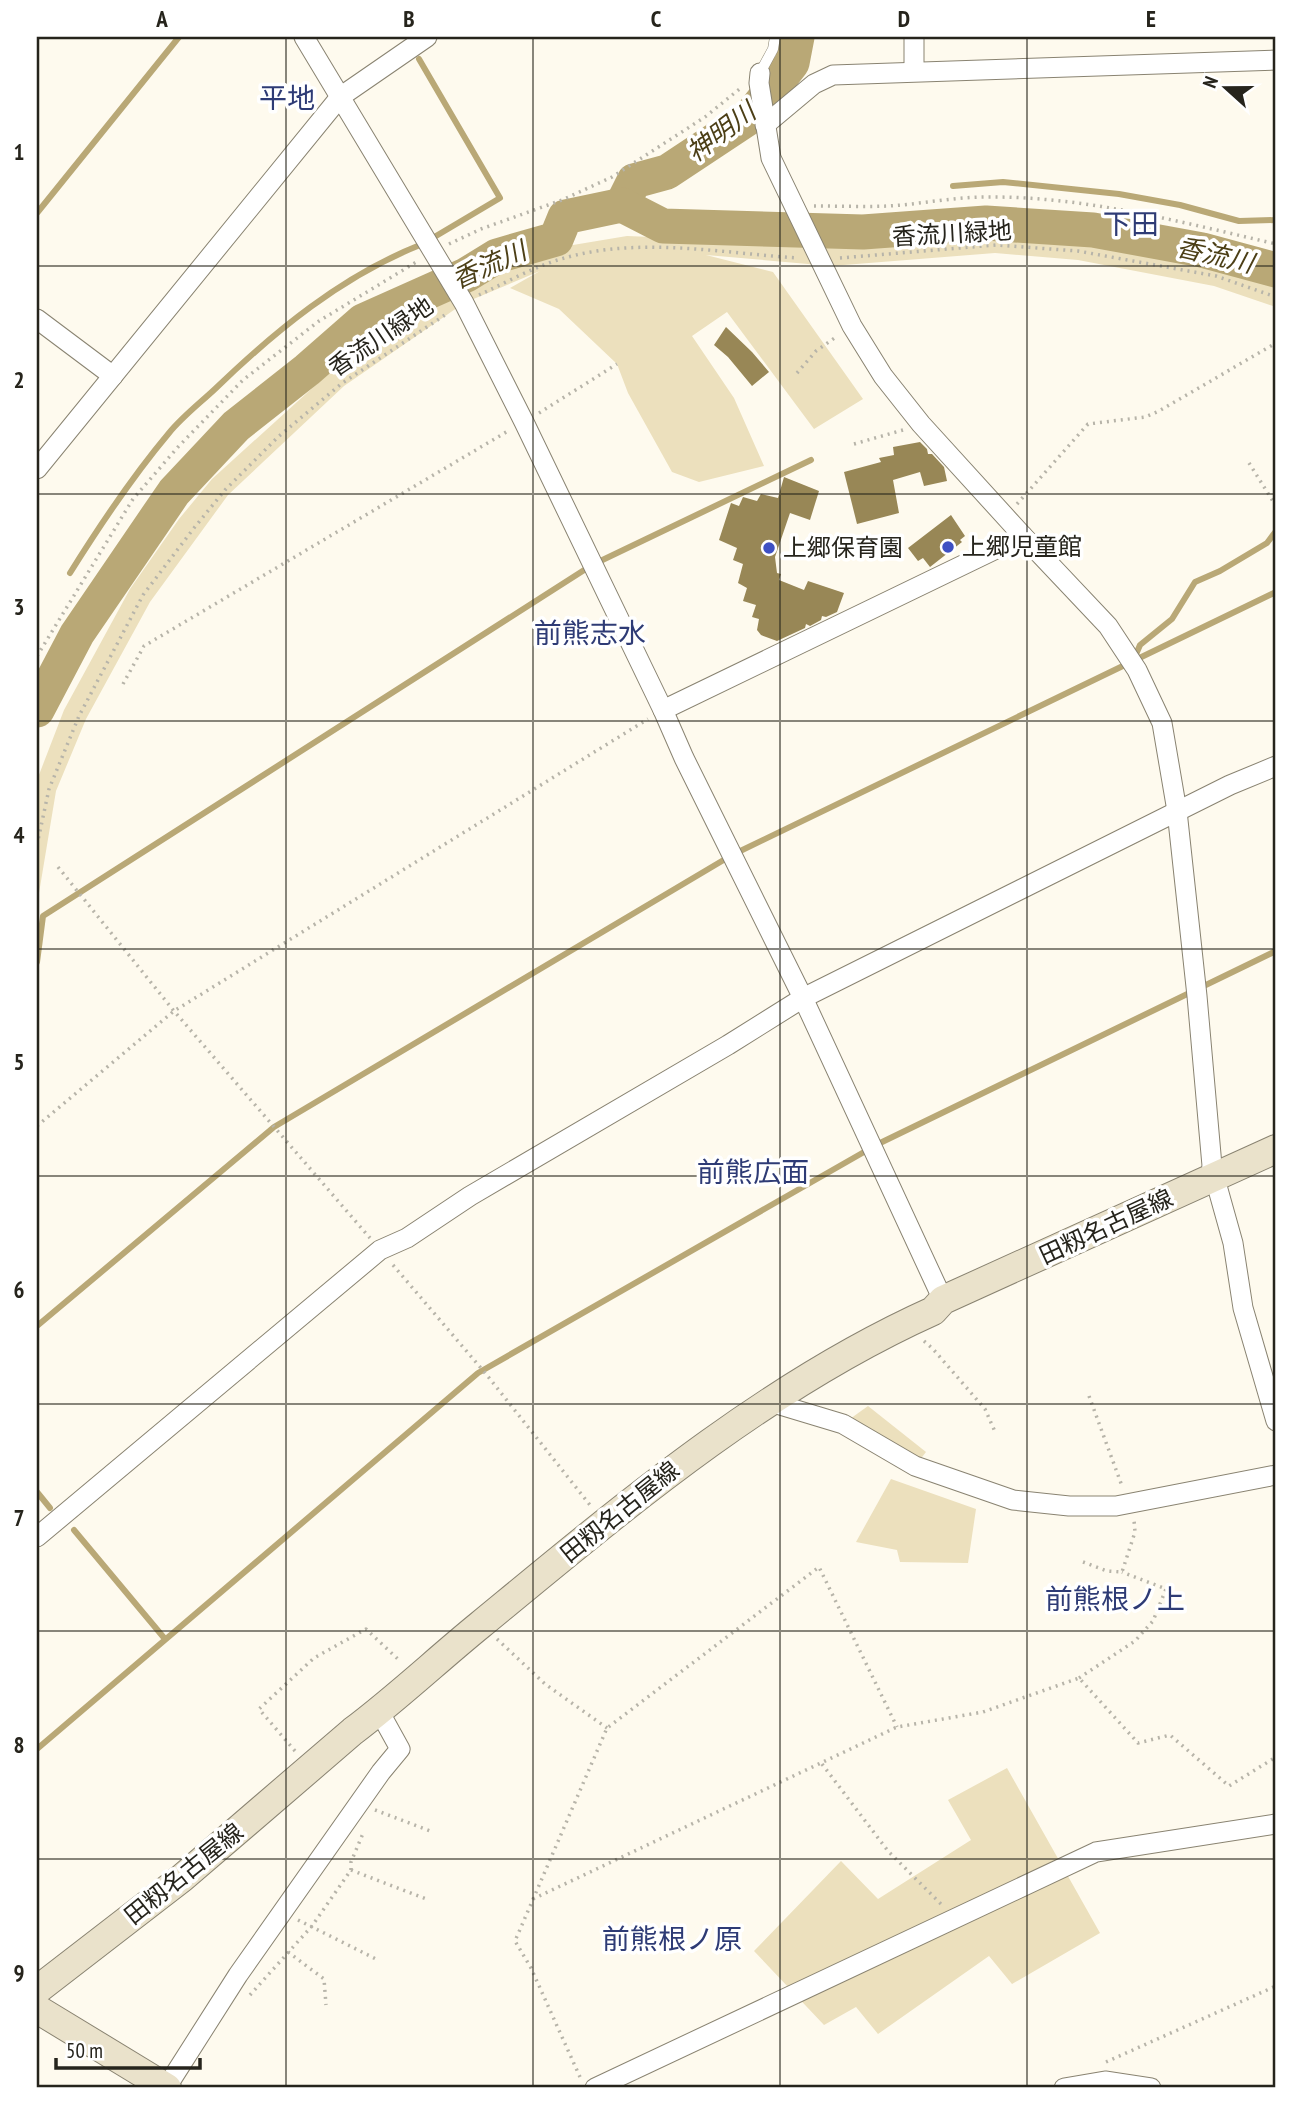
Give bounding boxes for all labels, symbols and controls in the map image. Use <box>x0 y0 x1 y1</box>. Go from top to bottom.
text: A <box>155 4 168 33</box>
text: B <box>403 4 415 33</box>
text: C <box>651 4 662 33</box>
text: D <box>898 4 910 33</box>
text: E <box>1146 4 1156 33</box>
north arrow <box>1190 52 1260 122</box>
text: N <box>1197 73 1223 91</box>
district label: 平地 <box>259 79 315 116</box>
water label: 神明川 <box>680 93 764 168</box>
text: 1 <box>14 137 25 166</box>
district label: 下田 <box>1103 205 1159 242</box>
street label: 香流川緑地 <box>891 215 1013 252</box>
water label: 香流川 <box>1173 230 1260 280</box>
water label: 香流川 <box>446 232 534 295</box>
street label: 香流川緑地 <box>322 290 439 383</box>
text: 2 <box>14 365 25 394</box>
place label: 上郷児童館 <box>962 531 1082 562</box>
place label: 上郷保育園 <box>783 532 903 563</box>
marker: 上郷児童館 <box>940 539 956 555</box>
marker: 上郷保育園 <box>761 540 777 556</box>
text: 3 <box>14 592 25 621</box>
district label: 前熊志水 <box>534 614 646 651</box>
text: 4 <box>14 820 25 849</box>
text: 5 <box>14 1047 25 1076</box>
district label: 前熊広面 <box>697 1153 809 1190</box>
street label: 田籾名古屋線 <box>1034 1182 1178 1271</box>
text: 6 <box>14 1275 25 1304</box>
street label: 田籾名古屋線 <box>554 1454 685 1569</box>
text: 7 <box>14 1503 25 1532</box>
district label: 前熊根ノ上 <box>1045 1580 1185 1617</box>
text: 8 <box>14 1730 25 1759</box>
street label: 田籾名古屋線 <box>118 1816 249 1931</box>
district label: 前熊根ノ原 <box>602 1920 742 1957</box>
text: 9 <box>14 1958 25 1987</box>
scale bar <box>56 2027 200 2071</box>
text: 50 m <box>66 2037 103 2064</box>

